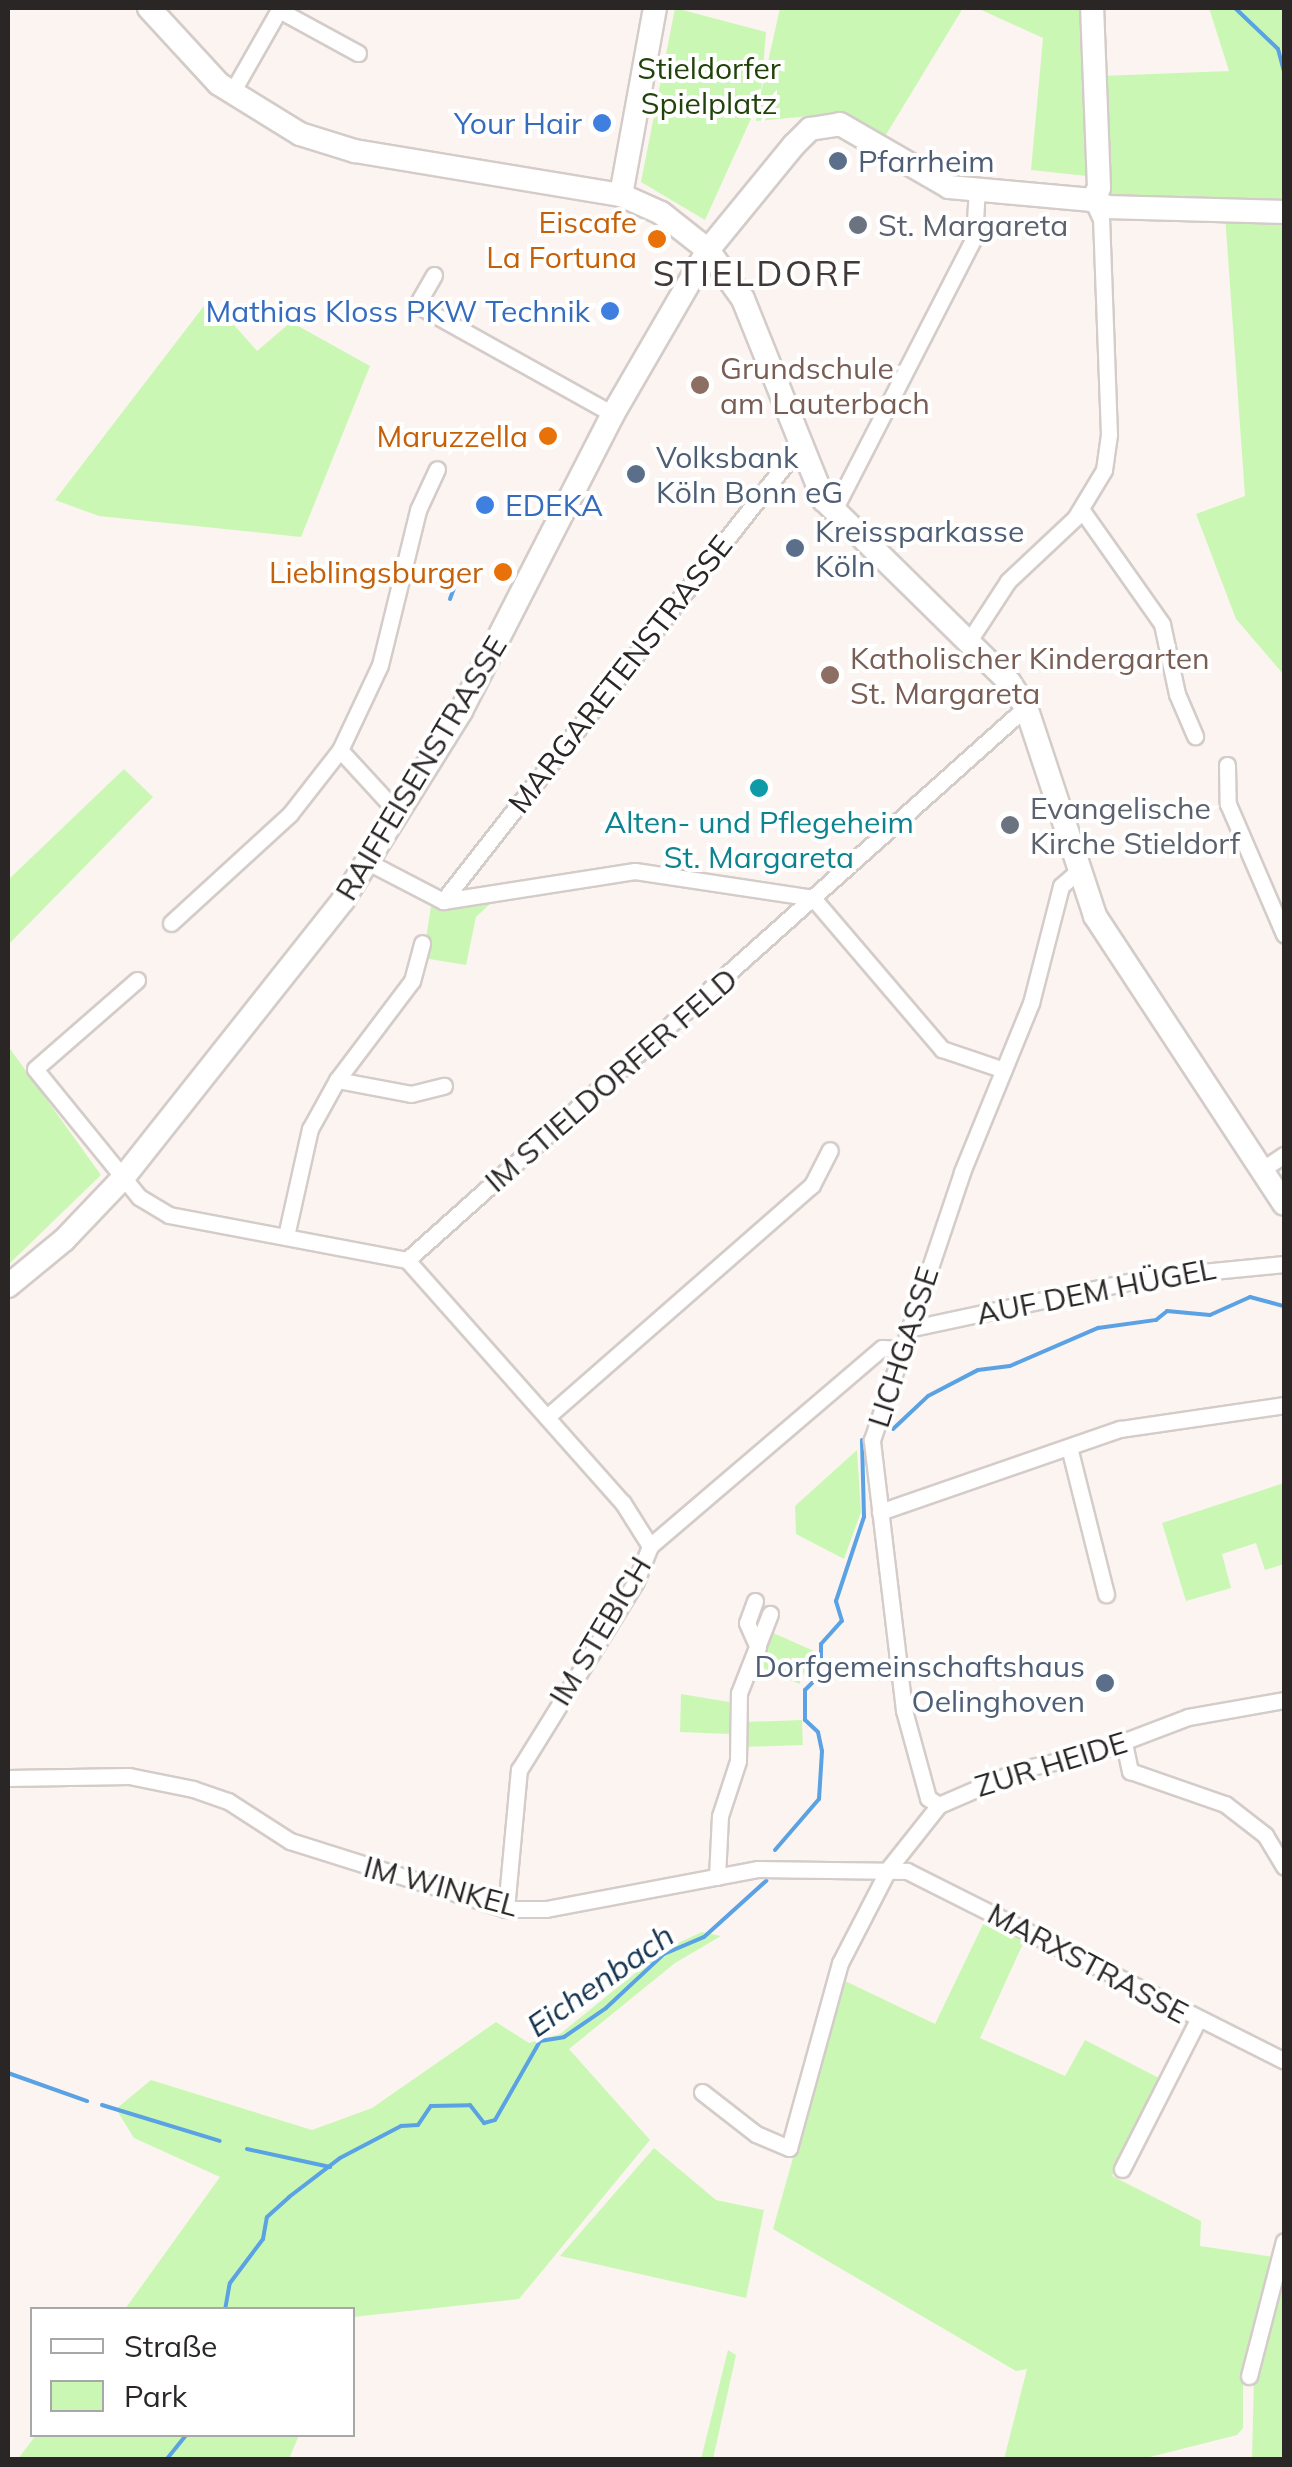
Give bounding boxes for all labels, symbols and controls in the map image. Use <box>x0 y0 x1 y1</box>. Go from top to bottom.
park label: Stieldorfer Spielplatz <box>637 50 781 120</box>
place label: Your Hair <box>454 105 582 141</box>
marker: Your Hair <box>591 112 613 134</box>
place label: Pfarrheim <box>858 143 995 179</box>
marker: Pfarrheim <box>827 150 849 172</box>
place label: Eiscafe La Fortuna <box>486 204 637 274</box>
place label: St. Margareta <box>878 207 1068 243</box>
marker: St. Margareta <box>847 214 869 236</box>
marker: Eiscafe La Fortuna <box>646 228 668 250</box>
district label: STIELDORF <box>653 252 863 294</box>
place label: Mathias Kloss PKW Technik <box>205 293 590 329</box>
marker: Mathias Kloss PKW Technik <box>599 300 621 322</box>
place label: Grundschule am Lauterbach <box>720 350 930 420</box>
marker: Grundschule am Lauterbach <box>689 374 711 396</box>
place label: Maruzzella <box>377 418 528 454</box>
marker: Maruzzella <box>537 425 559 447</box>
place label: Volksbank Köln Bonn eG <box>656 439 843 510</box>
marker: Volksbank Köln Bonn eG <box>625 463 647 485</box>
place label: EDEKA <box>505 487 603 523</box>
marker: EDEKA <box>474 494 496 516</box>
place label: Kreissparkasse Köln <box>815 513 1024 584</box>
street label: MARGARETENSTRASSE <box>500 528 740 820</box>
marker: Kreissparkasse Köln <box>784 537 806 559</box>
place label: Lieblingsburger <box>269 554 483 590</box>
marker: Lieblingsburger <box>492 561 514 583</box>
street label: RAIFFEISENSTRASSE <box>328 629 514 907</box>
place label: Katholischer Kindergarten St. Margareta <box>850 640 1210 710</box>
marker: Katholischer Kindergarten St. Margareta <box>819 664 841 686</box>
marker: Alten- und Pflegeheim St. Margareta <box>748 777 770 799</box>
place label: Evangelische Kirche Stieldorf <box>1030 790 1240 860</box>
place label: Alten- und Pflegeheim St. Margareta <box>604 804 914 874</box>
marker: Evangelische Kirche Stieldorf <box>999 814 1021 836</box>
street label: IM STIELDORFER FELD <box>478 961 744 1199</box>
street label: AUF DEM HÜGEL <box>973 1250 1219 1332</box>
street label: LICHGASSE <box>860 1262 946 1432</box>
street label: IM STEBICH <box>542 1550 658 1712</box>
place label: Dorfgemeinschaftshaus Oelinghoven <box>754 1648 1085 1718</box>
marker: Dorfgemeinschaftshaus Oelinghoven <box>1094 1672 1116 1694</box>
street label: ZUR HEIDE <box>971 1724 1131 1804</box>
street label: IM WINKEL <box>360 1848 522 1924</box>
street label: MARXSTRASSE <box>982 1895 1194 2031</box>
water label: Eichenbach <box>519 1915 681 2045</box>
legend <box>30 2307 355 2437</box>
text: Straße <box>124 2327 217 2365</box>
text: Park <box>124 2377 187 2415</box>

